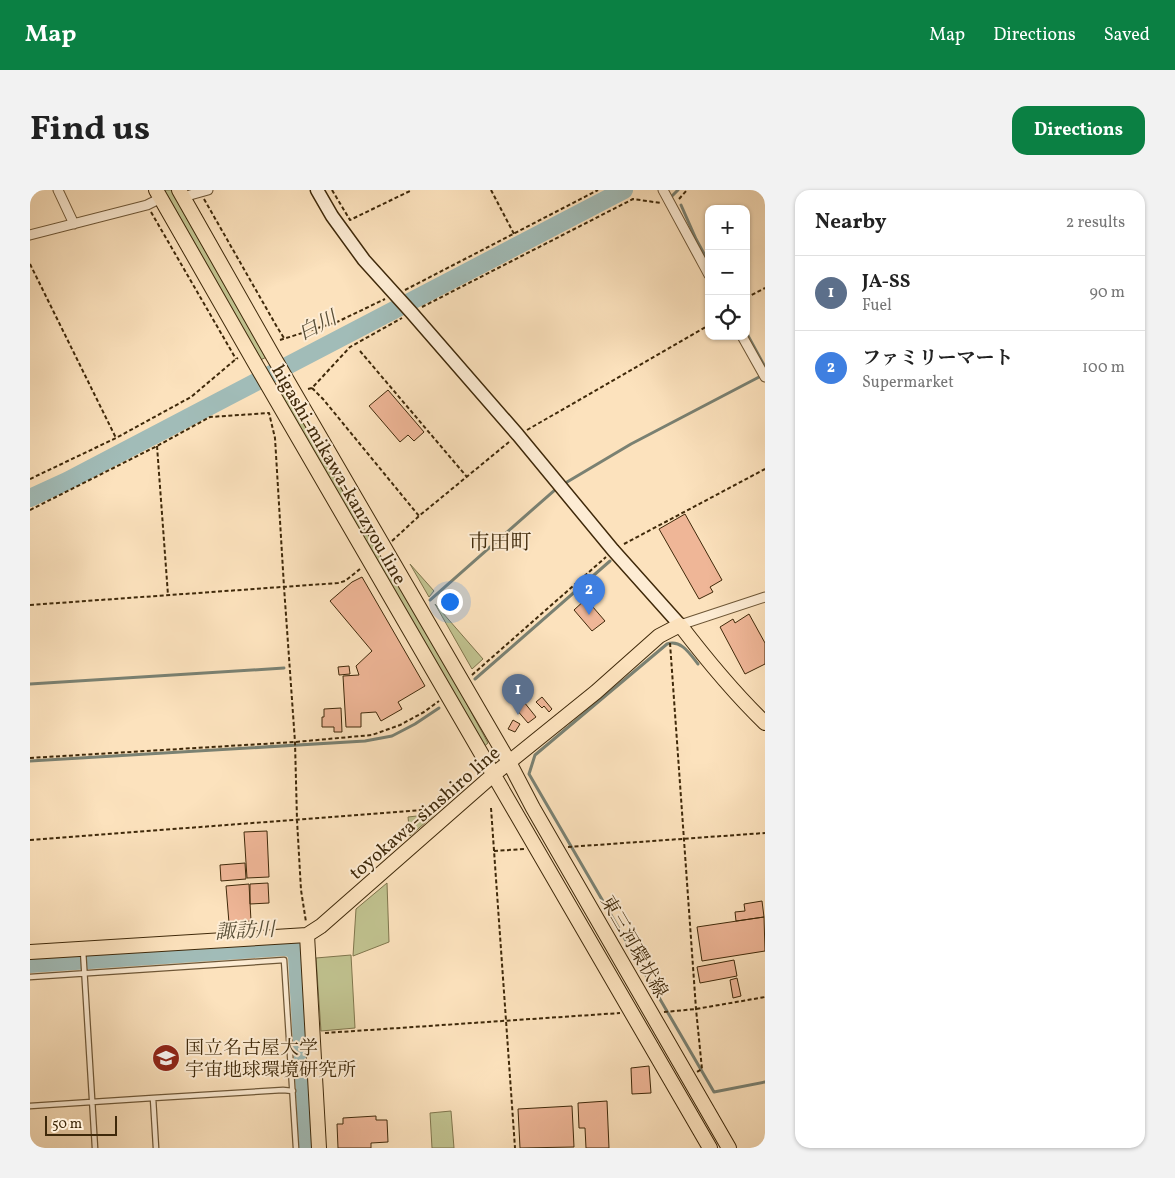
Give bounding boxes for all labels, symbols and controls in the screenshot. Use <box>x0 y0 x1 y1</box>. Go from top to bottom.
text: Map <box>25 18 76 52</box>
text: Map <box>929 23 965 48</box>
text: Directions <box>993 23 1076 48</box>
text: Saved <box>1104 23 1150 48</box>
text: Find us <box>30 106 150 154</box>
button: Directions <box>1012 106 1145 155</box>
map controls <box>705 205 750 340</box>
button: + <box>705 205 750 250</box>
text: Nearby <box>815 208 886 237</box>
text: 2 results <box>1066 212 1125 234</box>
button: − <box>705 250 750 295</box>
text: JA-SS <box>862 269 910 295</box>
text: 1 <box>828 282 834 304</box>
text: 90 m <box>1089 282 1125 304</box>
button: locate <box>705 295 750 340</box>
text: Fuel <box>862 295 892 317</box>
water label: 白川 <box>294 304 344 348</box>
text: ファミリーマート <box>862 346 1014 372</box>
text: 2 <box>827 357 835 379</box>
text: 100 m <box>1082 357 1125 379</box>
street label: higashi-mikawa-kanzyou line <box>265 360 412 590</box>
text: Supermarket <box>862 372 954 394</box>
district label: 市田町 <box>469 529 532 558</box>
pin: 2 <box>573 574 605 615</box>
your location <box>437 589 463 615</box>
pin: 1 <box>502 674 534 715</box>
street label: toyokawa-sinshiro line <box>344 741 506 886</box>
street label: 東三河環状線 <box>594 891 673 1003</box>
water label: 諏訪川 <box>214 916 278 948</box>
place label: 国立名古屋大学 宇宙地球環境研究所 <box>185 1036 356 1084</box>
school or university icon: 国立名古屋大学 宇宙地球環境研究所 <box>151 1043 181 1073</box>
scale bar <box>45 1113 118 1136</box>
text: 50 m <box>52 1115 82 1134</box>

